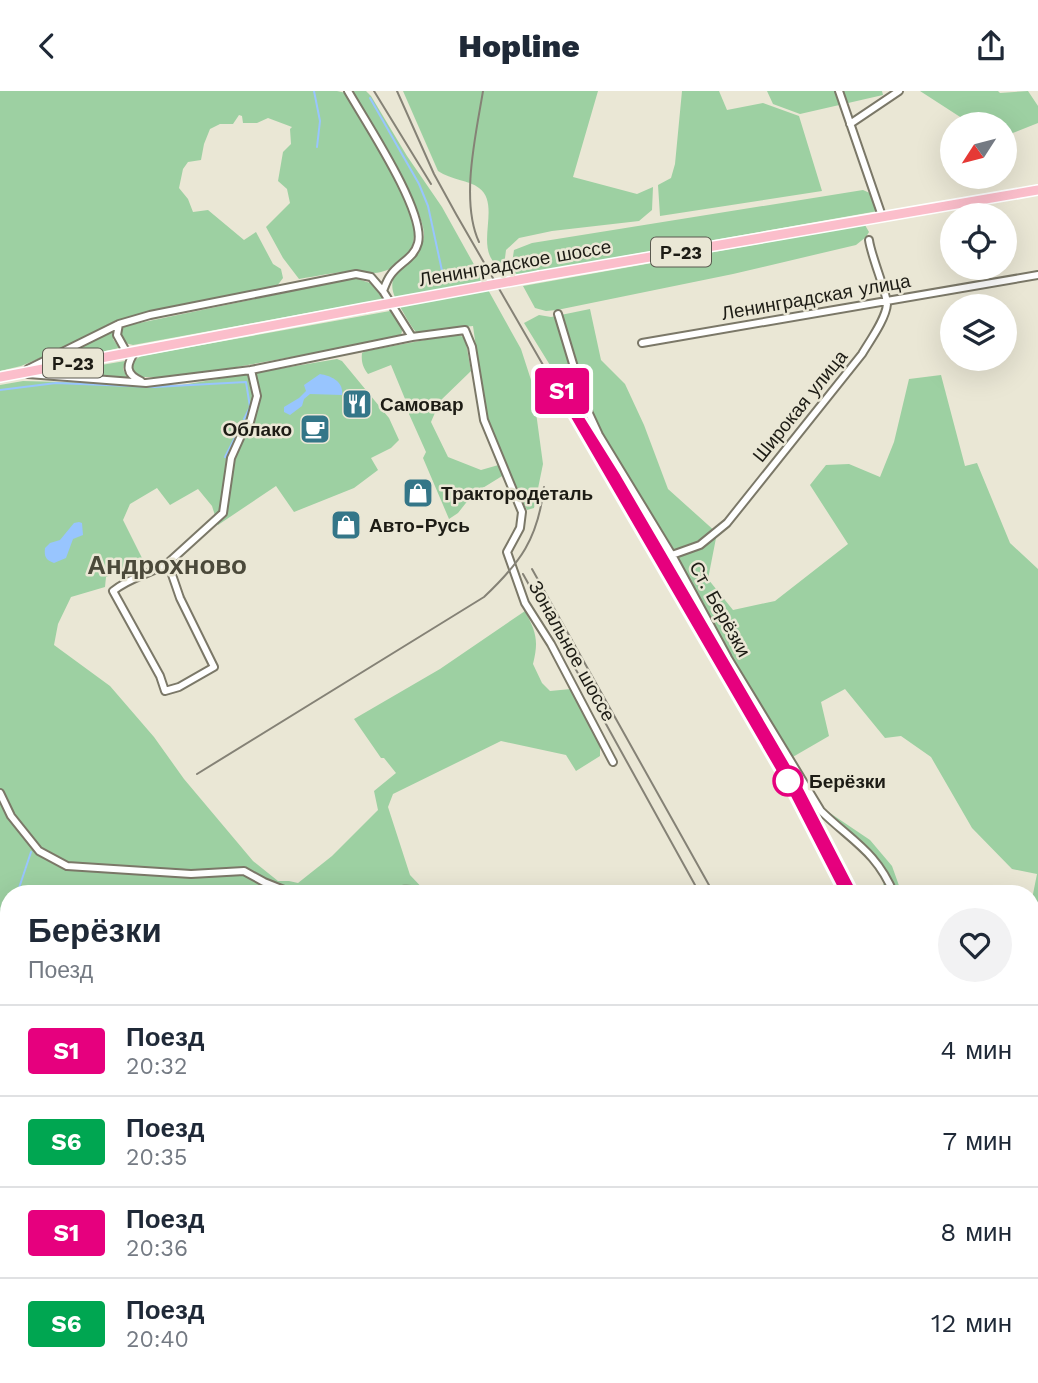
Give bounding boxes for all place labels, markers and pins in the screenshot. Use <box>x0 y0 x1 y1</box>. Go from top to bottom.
restaurant icon: Самовар <box>340 387 374 421</box>
place label: Самовар <box>380 393 464 416</box>
cafe icon: Облако <box>298 412 332 446</box>
place label: Облако <box>222 418 292 441</box>
shop icon: Трактородеталь <box>401 476 435 510</box>
place label: Трактородеталь <box>441 482 593 505</box>
shop icon: Авто-Русь <box>329 508 363 542</box>
place label: Авто-Русь <box>369 514 470 537</box>
marker: Берёзки <box>773 766 803 796</box>
place label: Берёзки <box>809 770 886 793</box>

